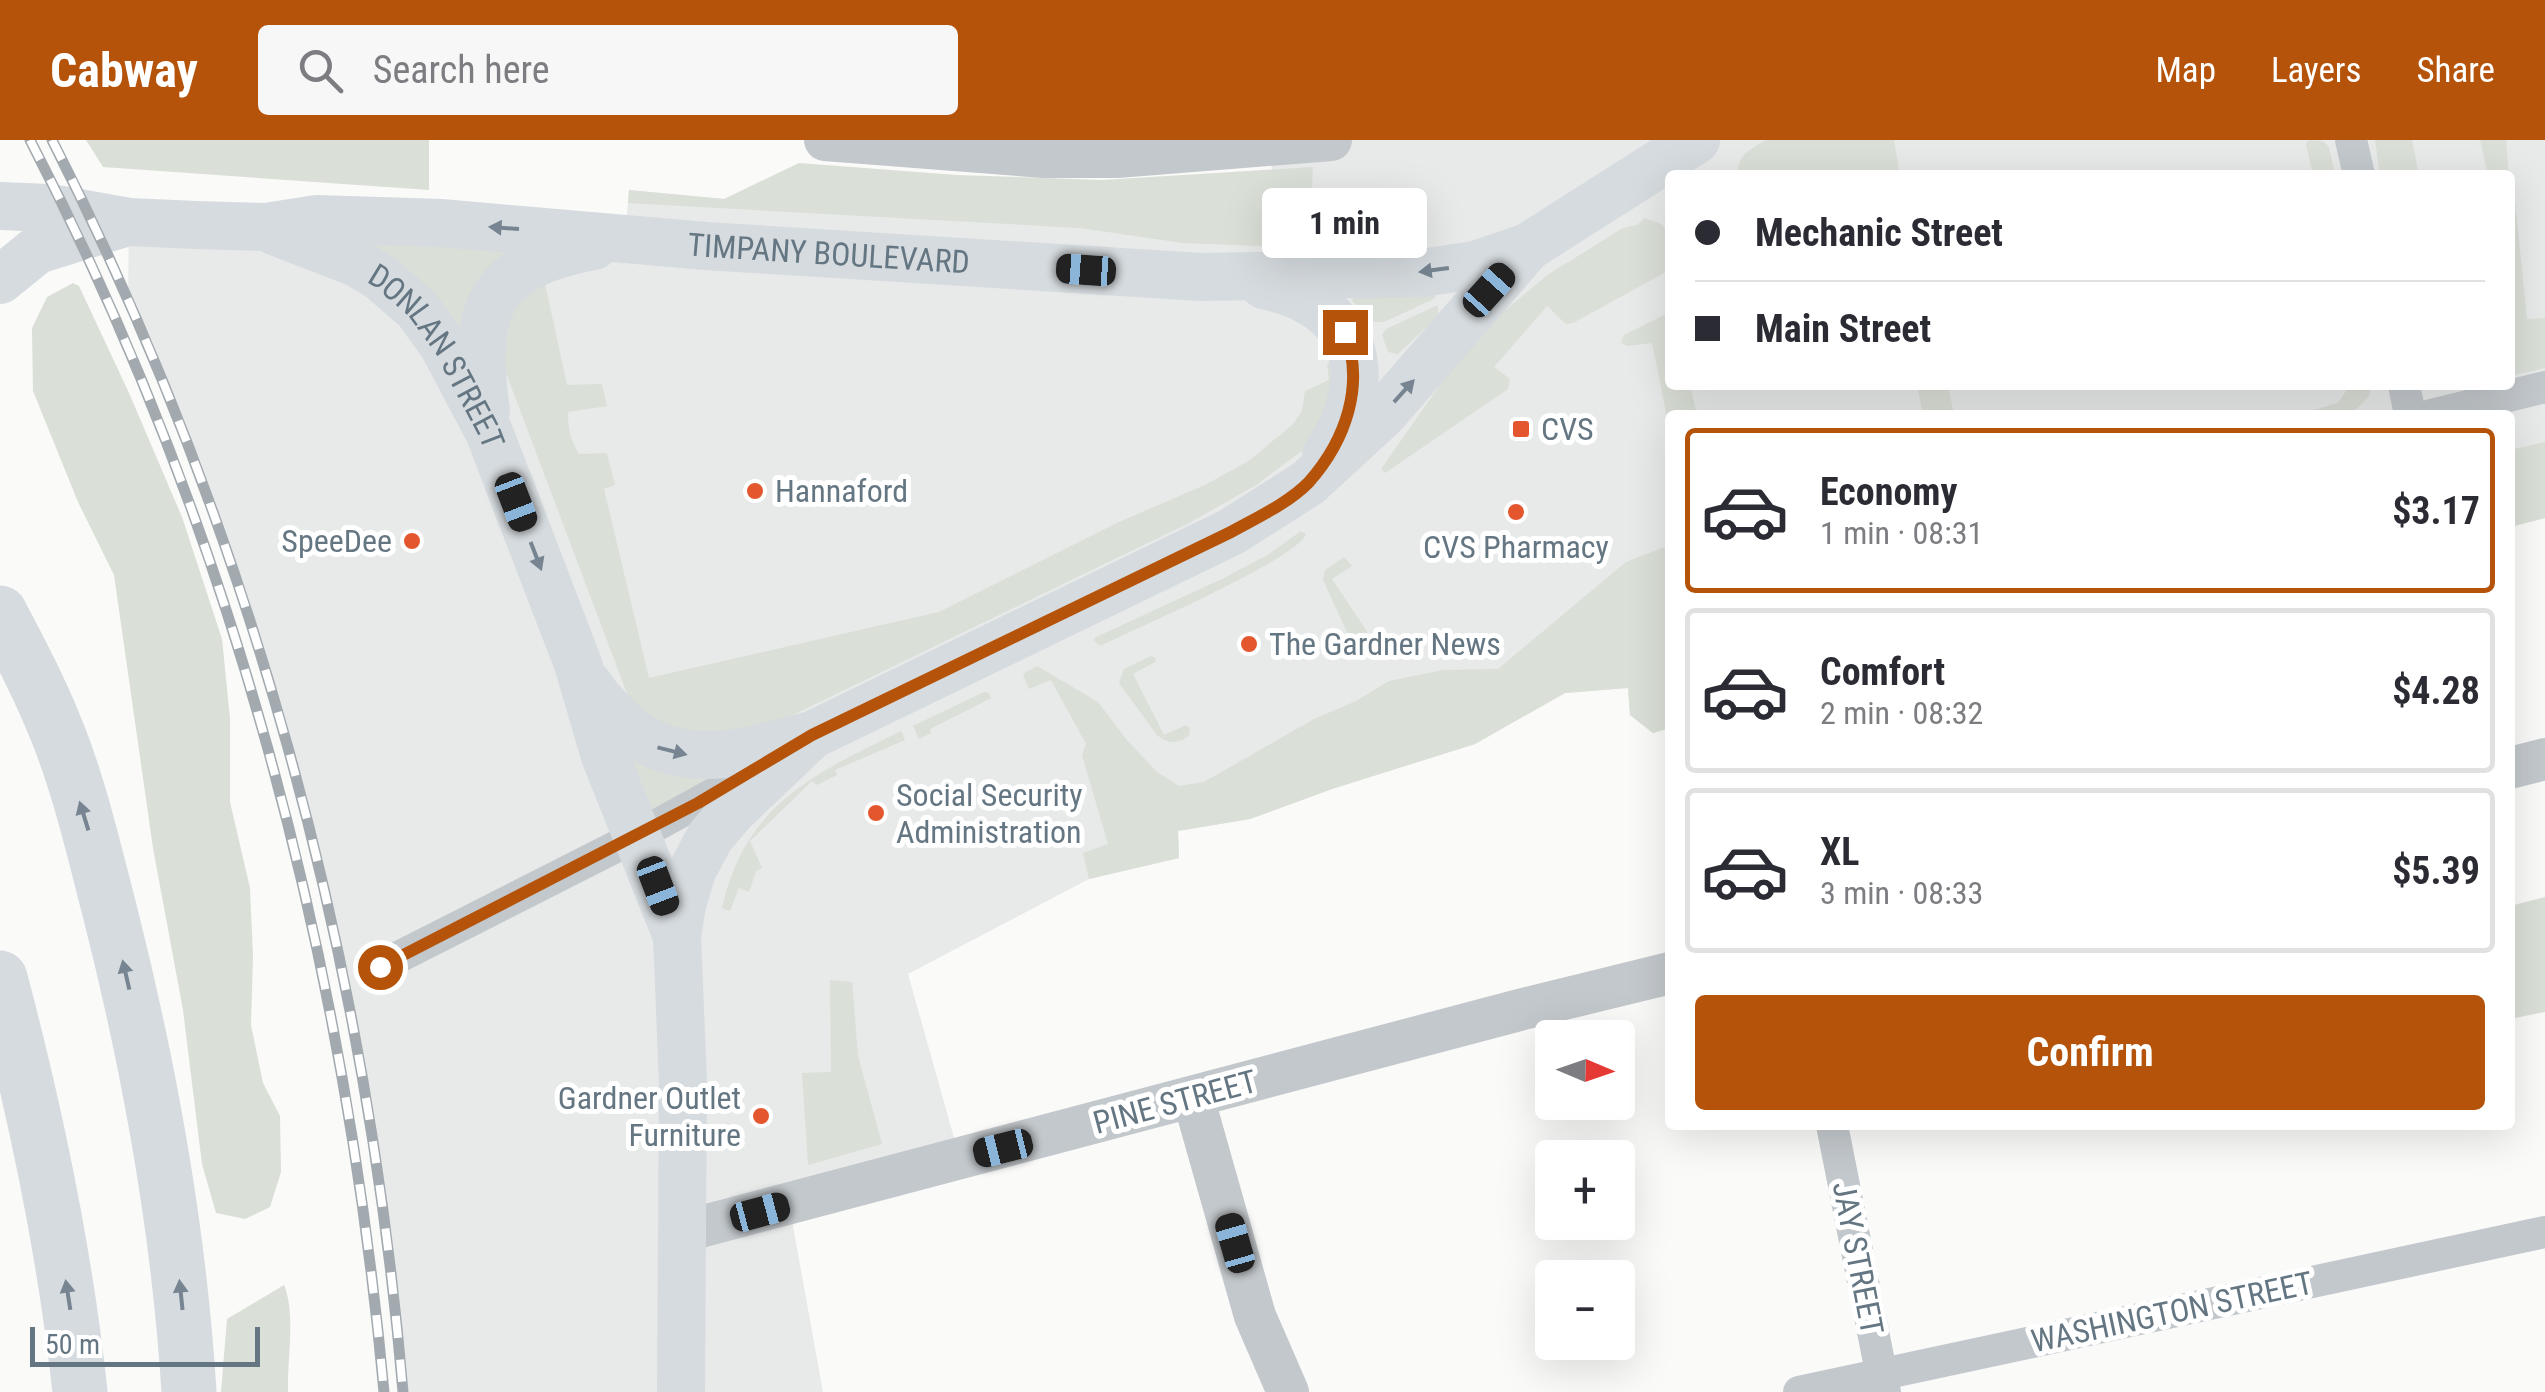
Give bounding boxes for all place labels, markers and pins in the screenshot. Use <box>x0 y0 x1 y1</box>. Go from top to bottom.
place label: CVS <box>1541 410 1594 448</box>
marker: CVS <box>1510 418 1532 440</box>
place label: Hannaford <box>775 472 908 510</box>
marker: Hannaford <box>744 480 766 502</box>
marker: CVS Pharmacy <box>1505 501 1527 523</box>
place label: SpeeDee <box>281 522 392 560</box>
place label: CVS Pharmacy <box>1423 528 1609 566</box>
marker: SpeeDee <box>401 530 423 552</box>
place label: The Gardner News <box>1269 625 1501 663</box>
marker: The Gardner News <box>1238 633 1260 655</box>
place label: Social Security Administration <box>896 776 1083 851</box>
marker: Social Security Administration <box>865 802 887 824</box>
place label: Gardner Outlet Furniture <box>558 1079 741 1154</box>
marker: Gardner Outlet Furniture <box>750 1105 772 1127</box>

